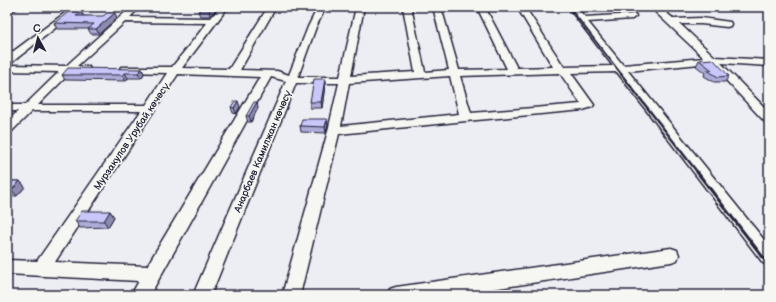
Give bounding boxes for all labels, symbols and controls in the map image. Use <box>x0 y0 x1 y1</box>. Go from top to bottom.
north arrow <box>18 18 58 58</box>
text: С <box>32 22 42 35</box>
street label: Мурзакулов Урубай көчөсү <box>91 81 172 192</box>
street label: Анарбаев Камилжан көчөсү <box>231 88 294 215</box>

